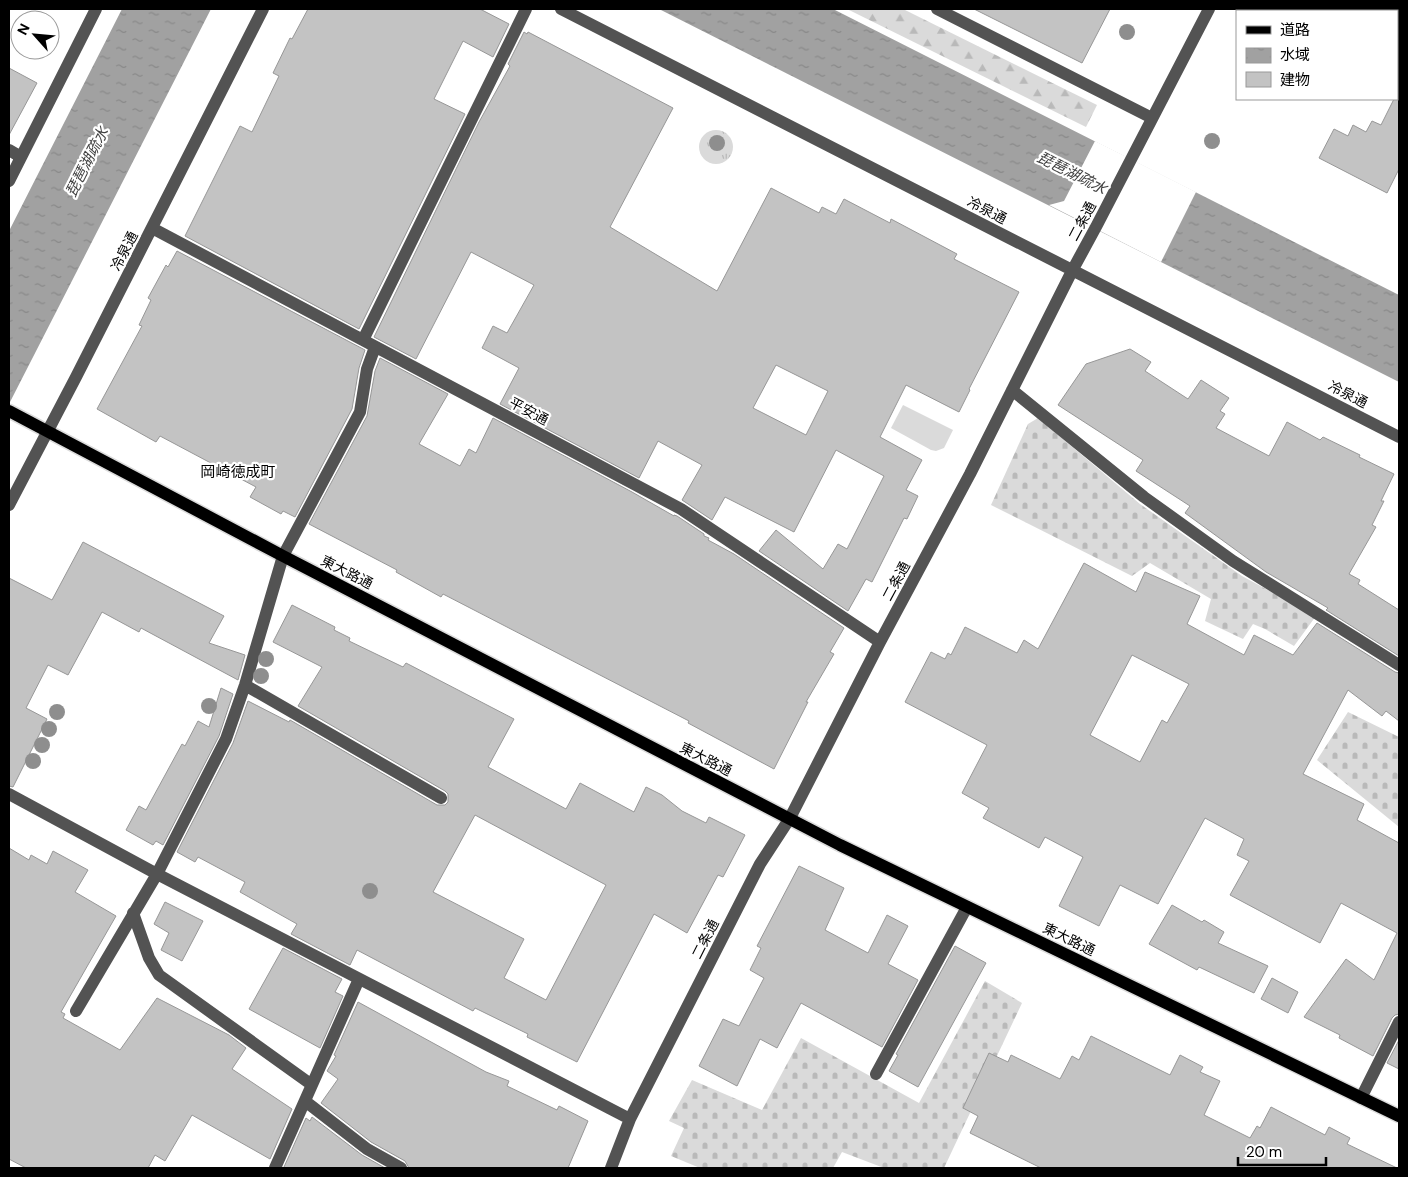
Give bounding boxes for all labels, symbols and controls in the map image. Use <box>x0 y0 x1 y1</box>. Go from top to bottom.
north arrow <box>10 10 60 60</box>
legend <box>1236 10 1398 100</box>
text: N <box>13 20 34 38</box>
text: 道路 <box>1280 20 1310 40</box>
text: 水域 <box>1280 45 1310 65</box>
text: 建物 <box>1280 70 1310 90</box>
water label: 琵琶湖疏水 <box>61 122 114 200</box>
water label: 琵琶湖疏水 <box>1034 147 1112 200</box>
street label: 冷泉通 <box>964 192 1010 228</box>
street label: 二条通 <box>1064 198 1100 244</box>
street label: 冷泉通 <box>106 228 142 274</box>
street label: 冷泉通 <box>1325 376 1371 412</box>
street label: 平安通 <box>506 393 552 429</box>
district label: 岡崎徳成町 <box>200 462 276 482</box>
street label: 東大路通 <box>318 551 376 593</box>
street label: 二条通 <box>878 558 914 604</box>
street label: 東大路通 <box>677 738 735 780</box>
street label: 二条通 <box>687 916 723 962</box>
street label: 東大路通 <box>1040 919 1098 959</box>
scale bar <box>1238 1134 1326 1166</box>
text: 20 m <box>1246 1142 1282 1162</box>

